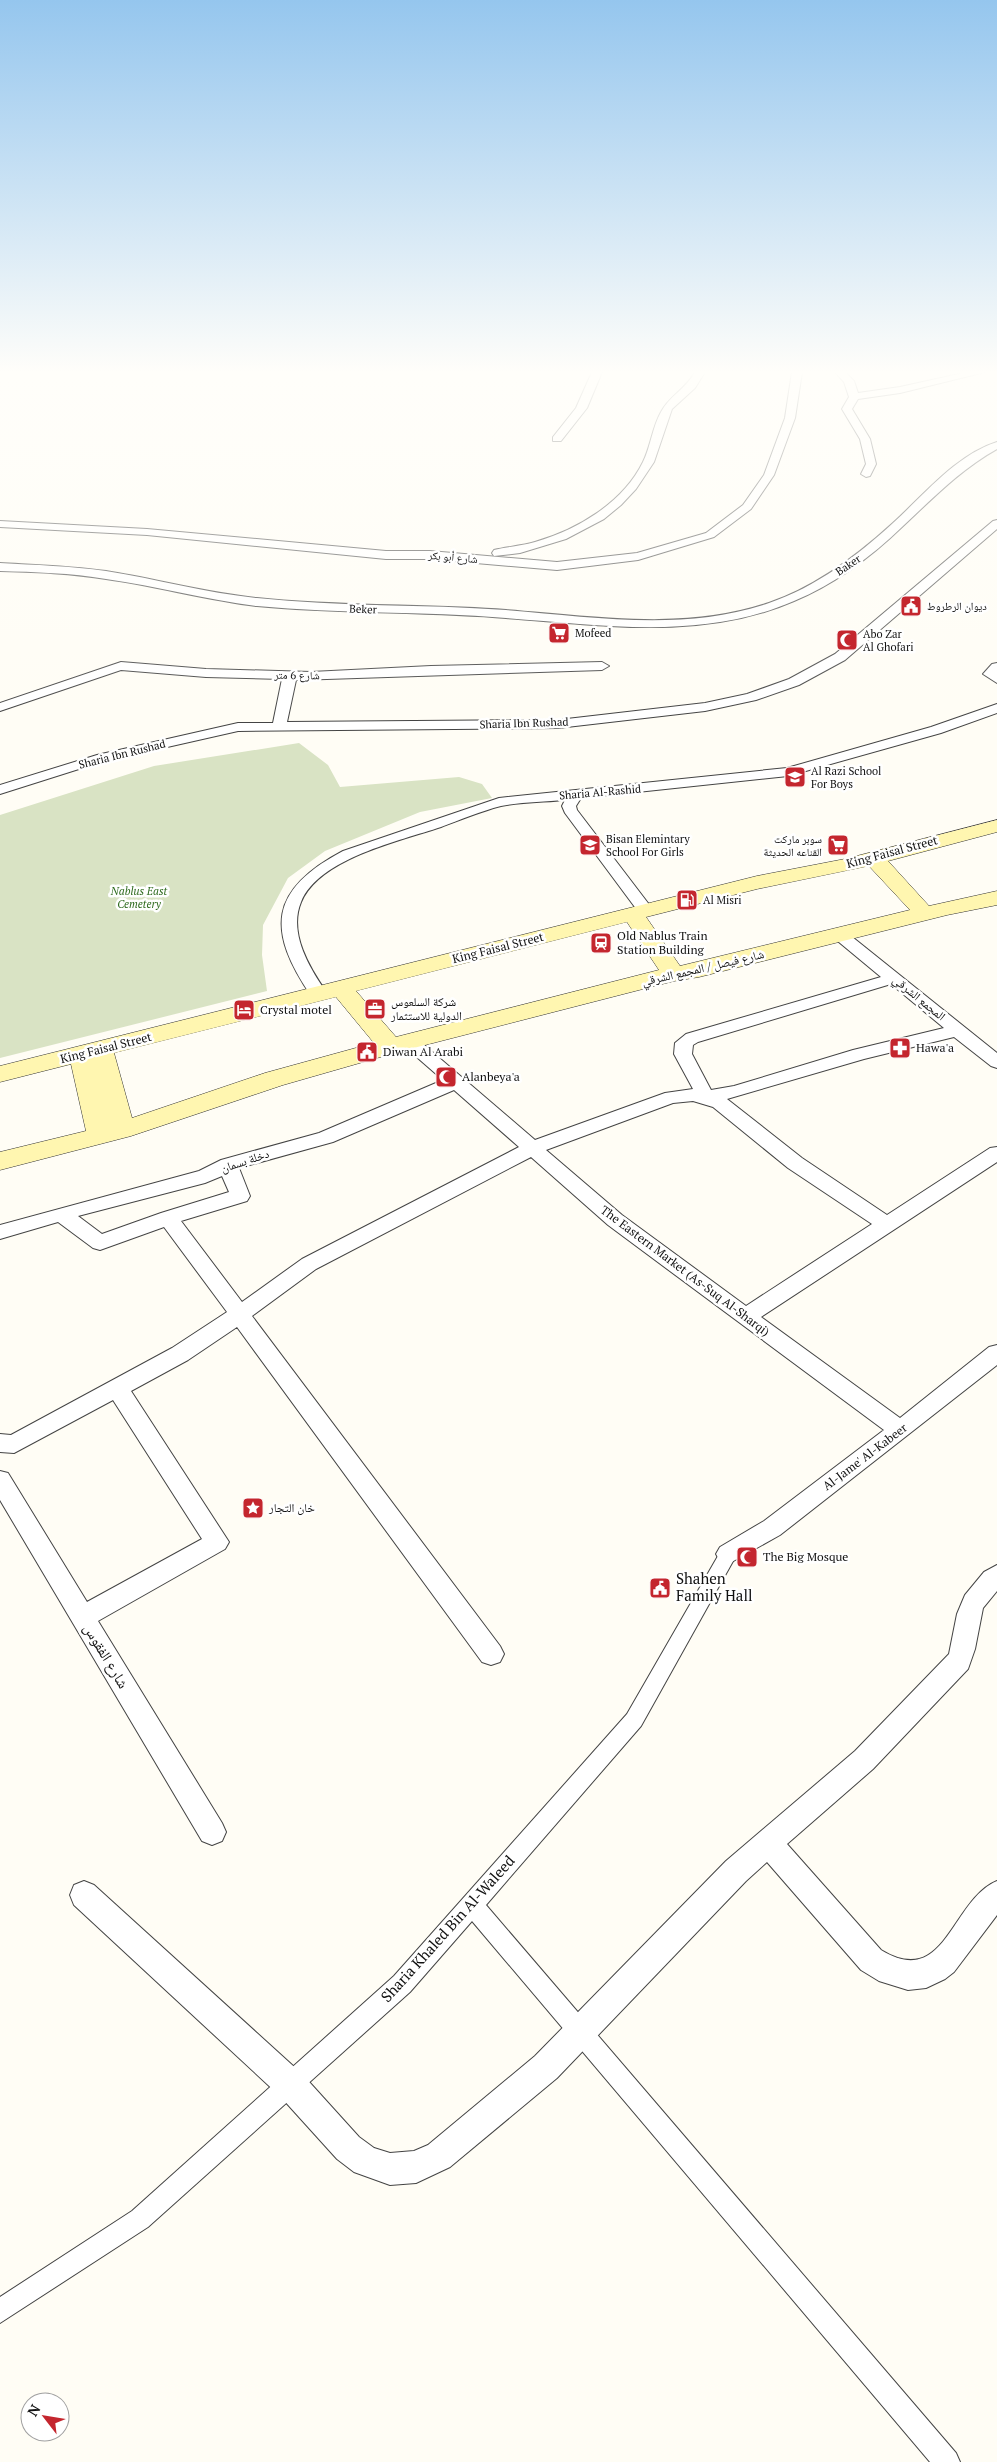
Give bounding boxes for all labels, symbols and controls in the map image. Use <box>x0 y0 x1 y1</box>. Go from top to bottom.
street label: شارع أبو بكر <box>427 548 478 566</box>
street label: Baker <box>833 551 864 579</box>
public building icon: ديوان الرطروط <box>899 594 923 618</box>
place label: ديوان الرطروط <box>927 599 987 613</box>
street label: Beker <box>349 602 378 617</box>
supermarket icon: Mofeed <box>547 621 571 645</box>
place label: Mofeed <box>575 626 611 640</box>
place label: Abo Zar Al Ghofari <box>863 627 913 654</box>
mosque icon: Abo Zar Al Ghofari <box>835 628 859 652</box>
street label: شارع 6 متر <box>273 668 320 682</box>
street label: Sharia Ibn Rushad <box>479 714 569 732</box>
street label: Sharia Ibn Rushad <box>77 736 167 772</box>
place label: Al Razi School For Boys <box>811 764 881 791</box>
school or university icon: Al Razi School For Boys <box>783 765 807 789</box>
street label: Sharia Al-Rashid <box>558 781 642 803</box>
place label: Bisan Elemintary School For Girls <box>606 832 690 859</box>
place label: سوبر ماركت القناعه الحديثة <box>763 832 822 859</box>
street label: King Faisal Street <box>845 832 940 871</box>
school or university icon: Bisan Elemintary School For Girls <box>578 833 602 857</box>
supermarket icon: سوبر ماركت القناعه الحديثة <box>826 833 850 857</box>
park label: Nablus East Cemetery <box>110 884 167 911</box>
fuel station icon: Al Misri <box>675 888 699 912</box>
place label: Al Misri <box>703 893 742 907</box>
place label: Old Nablus Train Station Building <box>617 928 708 957</box>
street label: King Faisal Street <box>451 929 546 966</box>
station icon: Old Nablus Train Station Building <box>589 931 613 955</box>
street label: شارع فيصل / المجمع الشرقي <box>640 946 766 992</box>
street label: المجمع الشرقي <box>888 972 949 1026</box>
place label: شركة السلعوس الدولية للاستثمار <box>390 994 462 1023</box>
office icon: شركة السلعوس الدولية للاستثمار <box>363 997 387 1021</box>
hotel icon: Crystal motel <box>232 998 256 1022</box>
place label: Crystal motel <box>260 1002 332 1017</box>
street label: King Faisal Street <box>59 1029 154 1066</box>
pharmacy icon: Hawa'a <box>888 1036 912 1060</box>
public building icon: Diwan Al Arabi <box>355 1040 379 1064</box>
place label: Hawa'a <box>916 1040 954 1055</box>
place label: Diwan Al Arabi <box>383 1044 464 1059</box>
mosque icon: Alanbeya'a <box>434 1065 458 1089</box>
place label: Alanbeya'a <box>462 1069 520 1084</box>
street label: دخلة بسمان <box>219 1146 271 1176</box>
street label: The Eastern Market (As-Suq Al-Sharqi) <box>598 1202 773 1339</box>
street label: Al-Jame' Al-Kabeer <box>820 1420 910 1493</box>
place icon: خان التجار <box>241 1496 265 1520</box>
place label: خان التجار <box>268 1500 315 1515</box>
mosque icon: The Big Mosque <box>735 1545 759 1569</box>
place label: The Big Mosque <box>763 1549 848 1564</box>
place label: Shahen Family Hall <box>676 1568 752 1605</box>
public building icon: Shahen Family Hall <box>648 1576 672 1600</box>
street label: شارع الفقوس <box>79 1619 134 1692</box>
street label: Sharia Khaled Bin Al-Waleed <box>376 1851 519 2006</box>
north arrow <box>20 2392 70 2442</box>
text: N <box>23 2400 45 2419</box>

